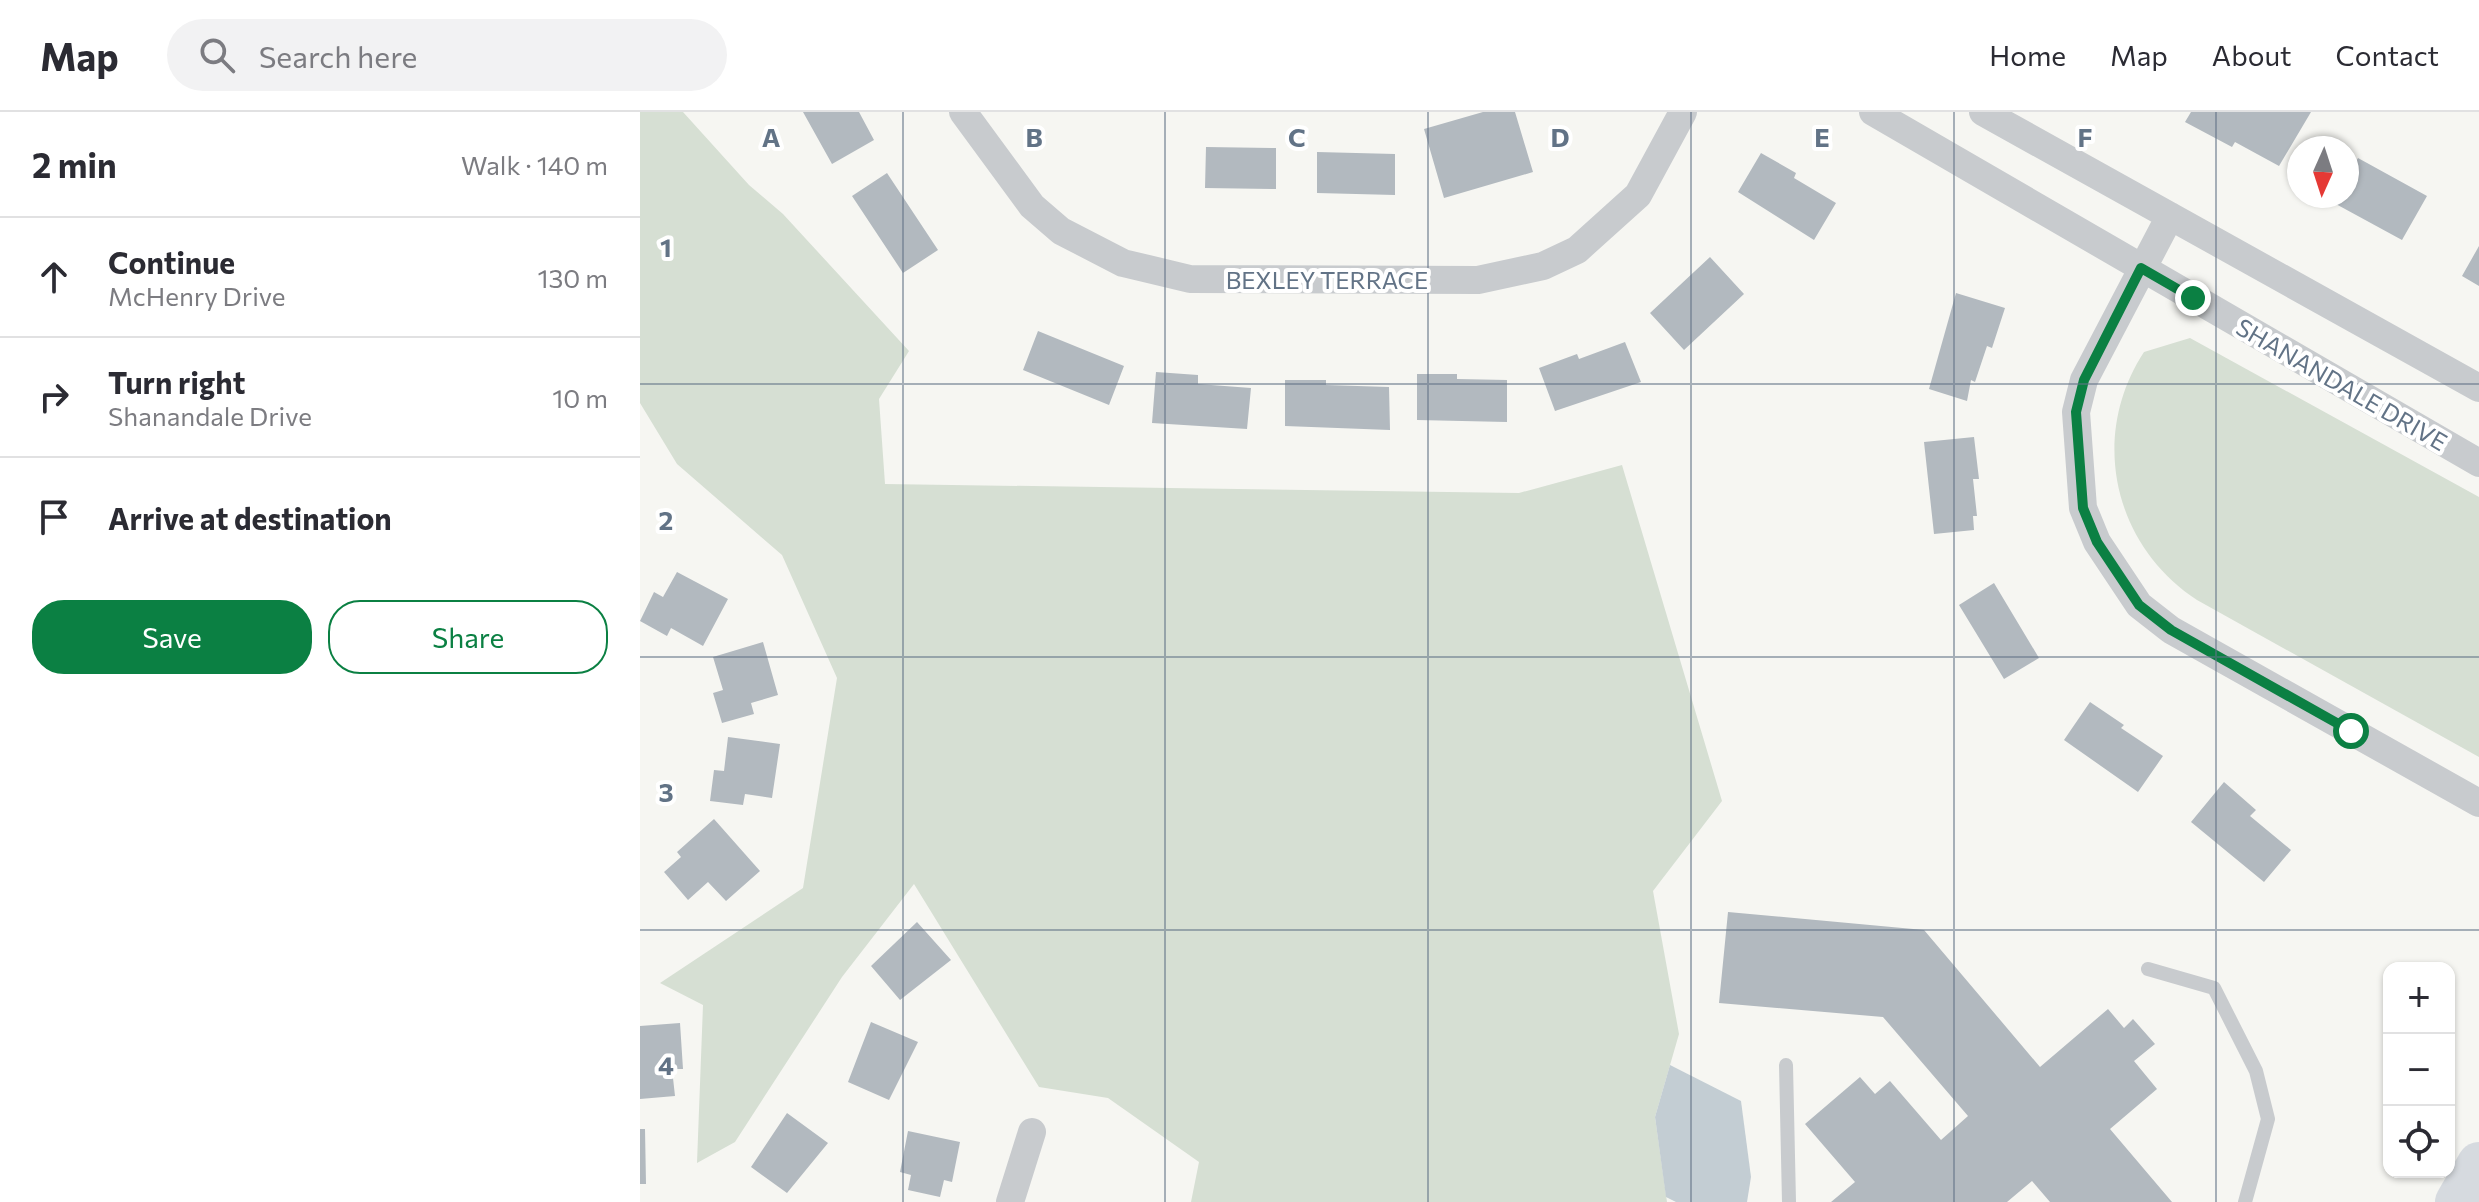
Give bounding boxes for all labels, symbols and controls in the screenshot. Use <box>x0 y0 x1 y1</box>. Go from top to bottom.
search box <box>167 19 727 91</box>
text: Map <box>40 32 119 79</box>
icon: search <box>195 33 239 77</box>
text: Search here <box>259 37 417 74</box>
text: Home <box>1989 38 2066 72</box>
text: Map <box>2110 38 2168 72</box>
text: About <box>2212 38 2292 72</box>
text: Contact <box>2336 38 2439 72</box>
text: A <box>762 121 781 152</box>
text: B <box>1025 121 1043 152</box>
text: C <box>1288 121 1306 152</box>
text: D <box>1550 121 1570 152</box>
text: E <box>1814 121 1830 152</box>
text: F <box>2077 121 2093 152</box>
north arrow <box>2287 136 2359 208</box>
text: 2 min <box>32 143 117 185</box>
text: Walk · 140 m <box>461 149 608 180</box>
text: 1 <box>660 231 672 262</box>
text: Continue <box>108 243 235 280</box>
icon: ahead <box>32 255 76 299</box>
text: 130 m <box>537 262 608 293</box>
street label: BEXLEY TERRACE <box>1226 265 1428 294</box>
text: McHenry Drive <box>108 280 285 311</box>
route end <box>2175 280 2211 316</box>
street label: SHANANDALE DRIVE <box>2231 312 2453 456</box>
text: Turn right <box>108 363 245 400</box>
icon: right <box>32 375 76 419</box>
text: 10 m <box>552 382 608 413</box>
text: Shanandale Drive <box>108 400 312 431</box>
icon: arrive <box>32 495 76 539</box>
text: Arrive at destination <box>108 499 392 536</box>
text: 2 <box>659 504 673 535</box>
button: Save <box>32 600 312 674</box>
button: Share <box>328 600 608 674</box>
route start <box>2333 713 2369 749</box>
text: 3 <box>658 776 674 807</box>
map controls <box>2383 962 2455 1178</box>
button: + <box>2383 962 2455 1034</box>
button: − <box>2383 1034 2455 1106</box>
text: 4 <box>658 1049 674 1080</box>
button: locate <box>2383 1106 2455 1178</box>

